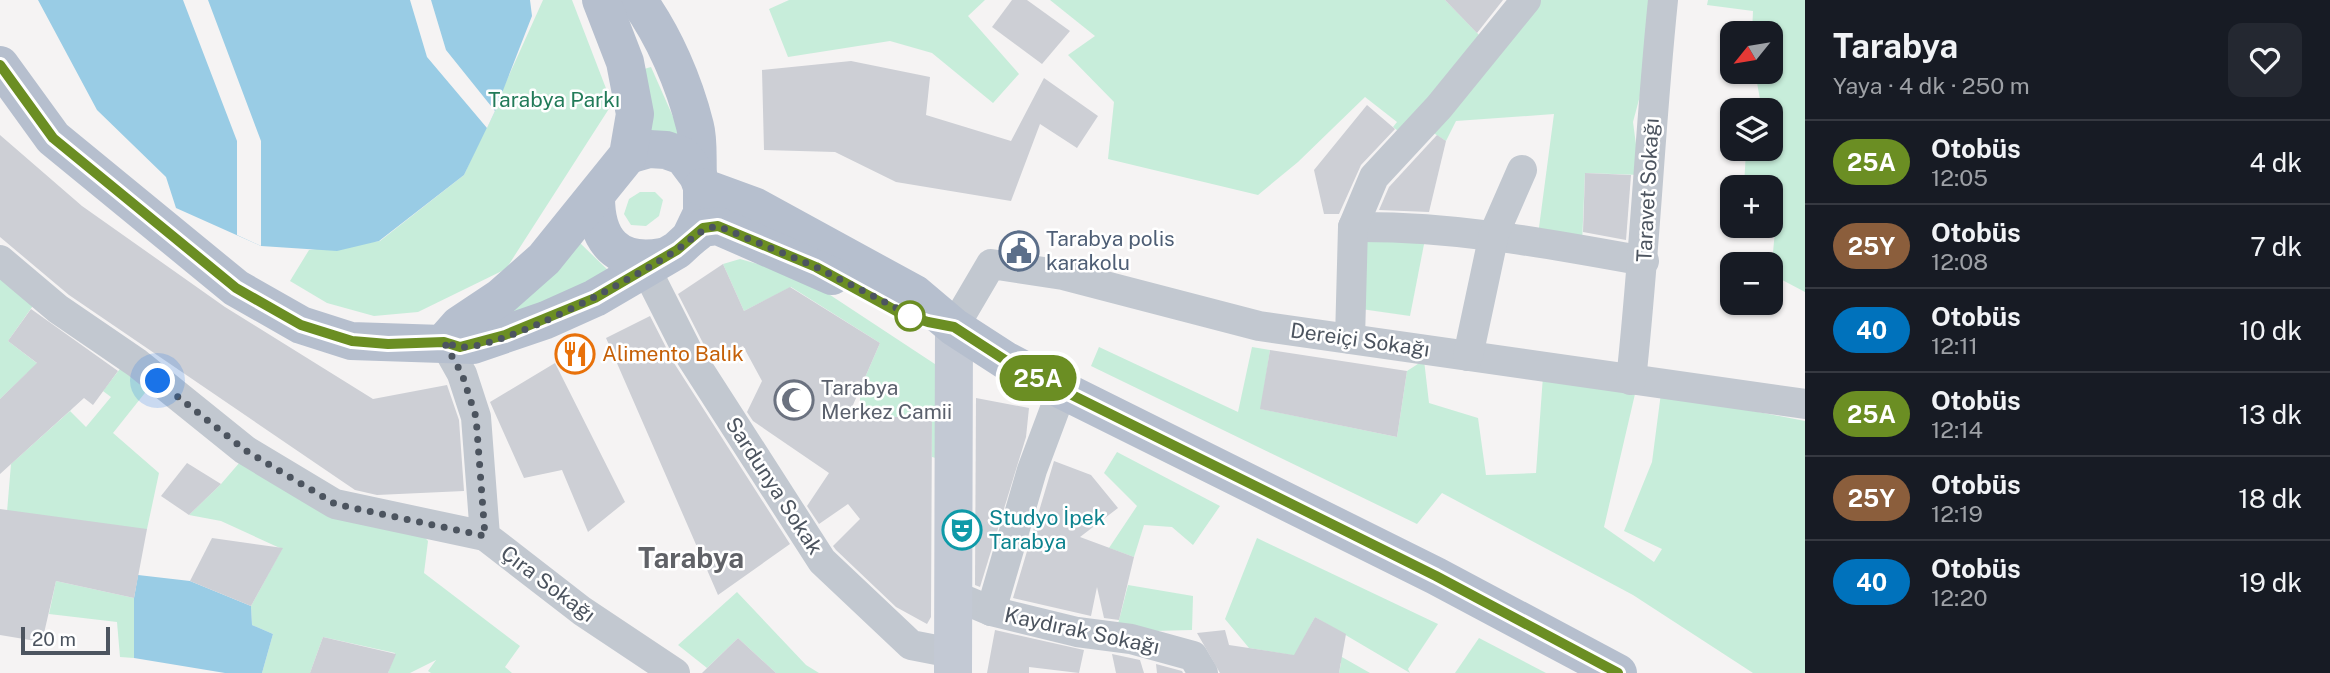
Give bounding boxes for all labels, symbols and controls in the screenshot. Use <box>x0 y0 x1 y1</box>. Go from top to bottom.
north arrow <box>1720 21 1783 84</box>
map controls <box>1720 21 1783 315</box>
button: heart <box>2228 23 2302 97</box>
text: Tarabya <box>1833 27 1958 65</box>
text: Yaya · 4 dk · 250 m <box>1833 72 2030 99</box>
park label: Tarabya Parkı <box>488 87 620 112</box>
button: layers <box>1720 98 1783 161</box>
street label: Taravet Sokağı <box>1631 117 1664 263</box>
text: Otobüs <box>1931 133 2021 164</box>
text: 4 dk <box>2249 147 2302 178</box>
text: 25A <box>1847 148 1896 176</box>
text: 12:05 <box>1931 164 1988 191</box>
button: + <box>1720 175 1783 238</box>
text: Otobüs <box>1931 217 2021 248</box>
place label: Tarabya polis karakolu <box>1046 226 1175 275</box>
public building icon: Tarabya polis karakolu <box>998 230 1040 272</box>
text: 7 dk <box>2250 231 2302 262</box>
text: 25Y <box>1848 232 1895 260</box>
text: 12:08 <box>1931 248 1988 275</box>
button: − <box>1720 252 1783 315</box>
unlabelled marker <box>895 301 925 331</box>
text: Otobüs <box>1931 301 2021 332</box>
text: 10 dk <box>2239 315 2302 346</box>
text: 40 <box>1856 316 1887 344</box>
street label: Dereiçi Sokağı <box>1289 317 1431 362</box>
text: 12:11 <box>1931 332 1978 359</box>
restaurant icon: Alimento Balık <box>554 333 596 375</box>
place label: Alimento Balık <box>602 341 744 366</box>
line badge: 25A <box>998 355 1078 401</box>
your location <box>140 363 175 398</box>
text: 25A <box>1014 364 1062 392</box>
place label: Tarabya Merkez Camii <box>821 375 952 424</box>
mosque icon: Tarabya Merkez Camii <box>773 379 815 421</box>
text: Otobüs <box>1931 385 2021 416</box>
text: 13 dk <box>2239 399 2302 430</box>
text: 25A <box>1847 400 1896 428</box>
street label: Sardunya Sokak <box>721 412 828 559</box>
text: 12:14 <box>1931 416 1983 443</box>
text: Otobüs <box>1931 469 2021 500</box>
text: 18 dk <box>2238 483 2302 514</box>
text: 25Y <box>1848 484 1895 512</box>
text: 12:19 <box>1931 500 1983 527</box>
place label: Studyo İpek Tarabya <box>989 505 1106 554</box>
theatre icon: Studyo İpek Tarabya <box>941 509 983 551</box>
street label: Çıra Sokağı <box>496 540 600 627</box>
district label: Tarabya <box>638 541 744 574</box>
text: Otobüs <box>1931 553 2021 584</box>
text: 19 dk <box>2239 567 2302 598</box>
text: 40 <box>1856 568 1887 596</box>
text: 12:20 <box>1931 584 1988 611</box>
street label: Kaydırak Sokağı <box>1002 602 1162 659</box>
scale bar <box>21 624 110 656</box>
text: 20 m <box>32 628 76 650</box>

